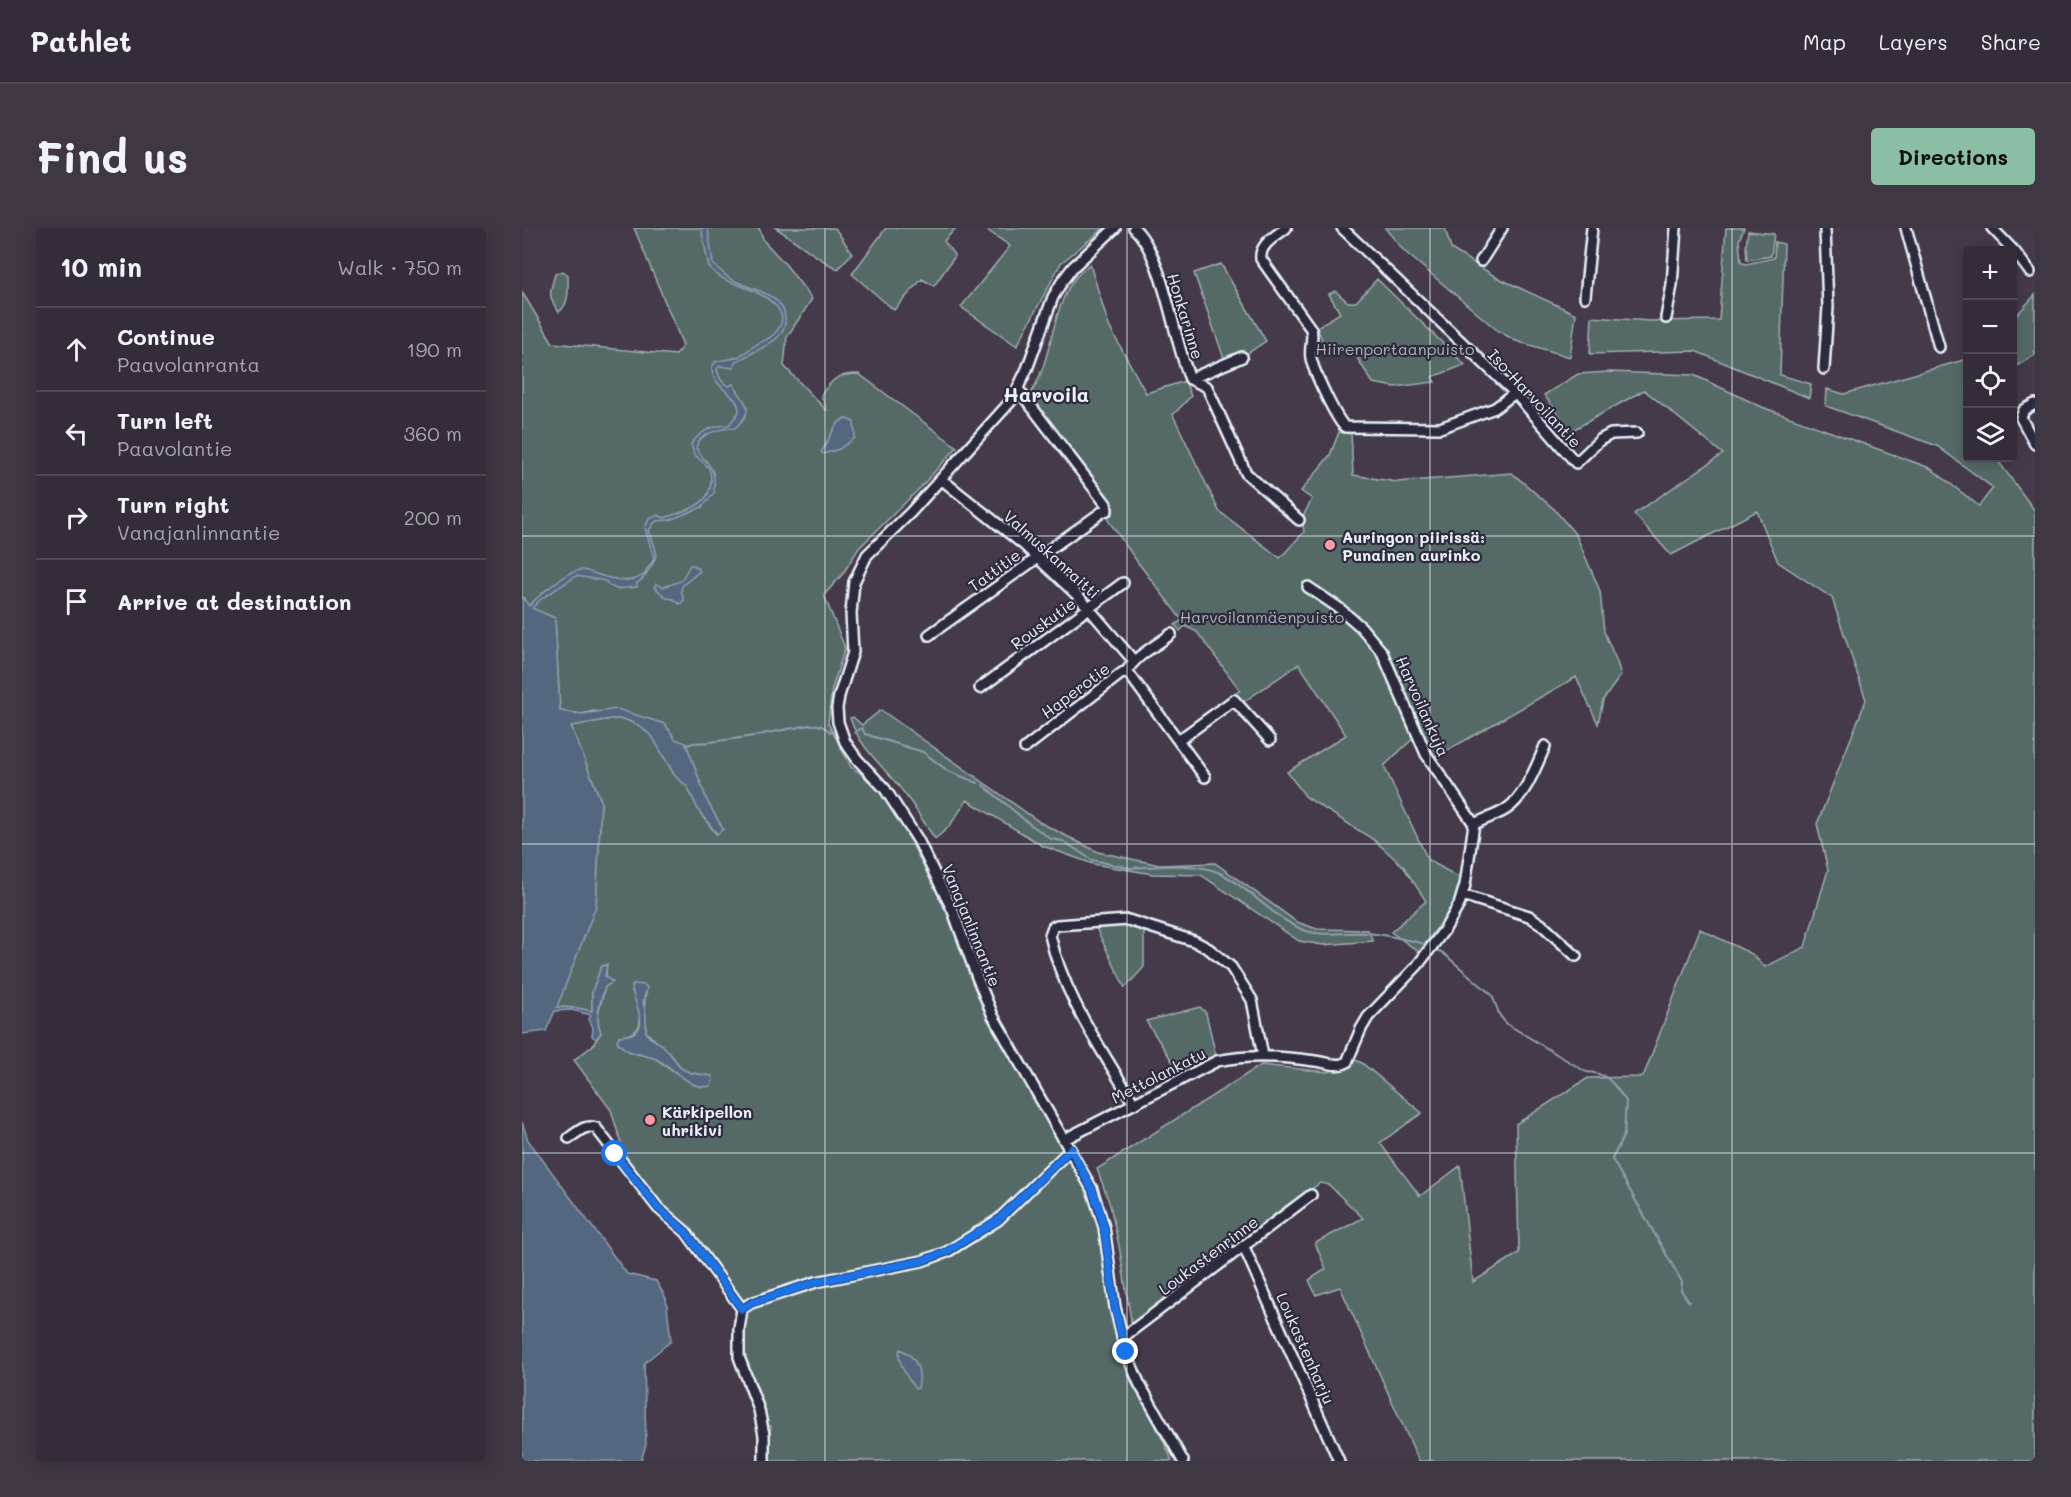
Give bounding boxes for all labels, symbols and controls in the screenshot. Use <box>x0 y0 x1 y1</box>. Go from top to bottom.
text: Pathlet <box>30 23 132 59</box>
text: Map <box>1803 28 1846 55</box>
text: Layers <box>1879 28 1948 55</box>
text: Share <box>1981 28 2041 55</box>
button: Directions <box>1871 128 2035 185</box>
text: Find us <box>36 129 188 184</box>
map controls <box>1963 246 2017 462</box>
button: + <box>1963 246 2017 300</box>
text: 10 min <box>60 250 142 284</box>
text: Walk · 750 m <box>337 254 462 280</box>
street label: Honkarinne <box>1163 270 1209 362</box>
button: − <box>1963 300 2017 354</box>
text: Continue <box>117 322 215 351</box>
icon: ahead <box>60 333 93 366</box>
text: 190 m <box>407 336 462 362</box>
park label: Hiirenportaanpuisto <box>1315 338 1475 359</box>
street label: Iso-Harvoilantie <box>1484 344 1586 452</box>
text: Paavolanranta <box>117 351 260 377</box>
button: locate <box>1963 354 2017 408</box>
district label: Harvoila <box>1003 381 1089 407</box>
text: Turn left <box>117 406 213 435</box>
button: layers <box>1963 408 2017 462</box>
icon: left <box>60 417 93 450</box>
text: 360 m <box>404 420 462 446</box>
text: Paavolantie <box>117 435 232 461</box>
text: Turn right <box>117 490 229 519</box>
icon: right <box>60 501 93 534</box>
text: 200 m <box>404 504 462 530</box>
street label: Valmuskanraitti <box>999 505 1105 603</box>
text: Vanajanlinnantie <box>117 519 280 545</box>
place label: Auringon piirissä: Punainen aurinko <box>1342 526 1485 565</box>
marker: Auringon piirissä: Punainen aurinko <box>1323 538 1337 552</box>
street label: Tattitie <box>964 544 1024 596</box>
icon: arrive <box>60 585 93 618</box>
text: Arrive at destination <box>117 587 352 616</box>
street label: Rouskutie <box>1006 592 1080 654</box>
park label: Harvoilanmäenpuisto <box>1180 606 1344 627</box>
street label: Harvoilankuja <box>1392 653 1455 759</box>
street label: Haperotie <box>1037 657 1113 723</box>
street label: Vanajanlinnantie <box>938 861 1006 989</box>
street label: Mettolankatu <box>1107 1042 1209 1108</box>
place label: Kärkipellon uhrikivi <box>662 1101 752 1140</box>
marker: Kärkipellon uhrikivi <box>643 1113 657 1127</box>
route start <box>601 1140 627 1166</box>
street label: Loukastenrinne <box>1154 1211 1262 1299</box>
street label: Loukastenharju <box>1272 1289 1340 1407</box>
route end <box>1112 1338 1138 1364</box>

